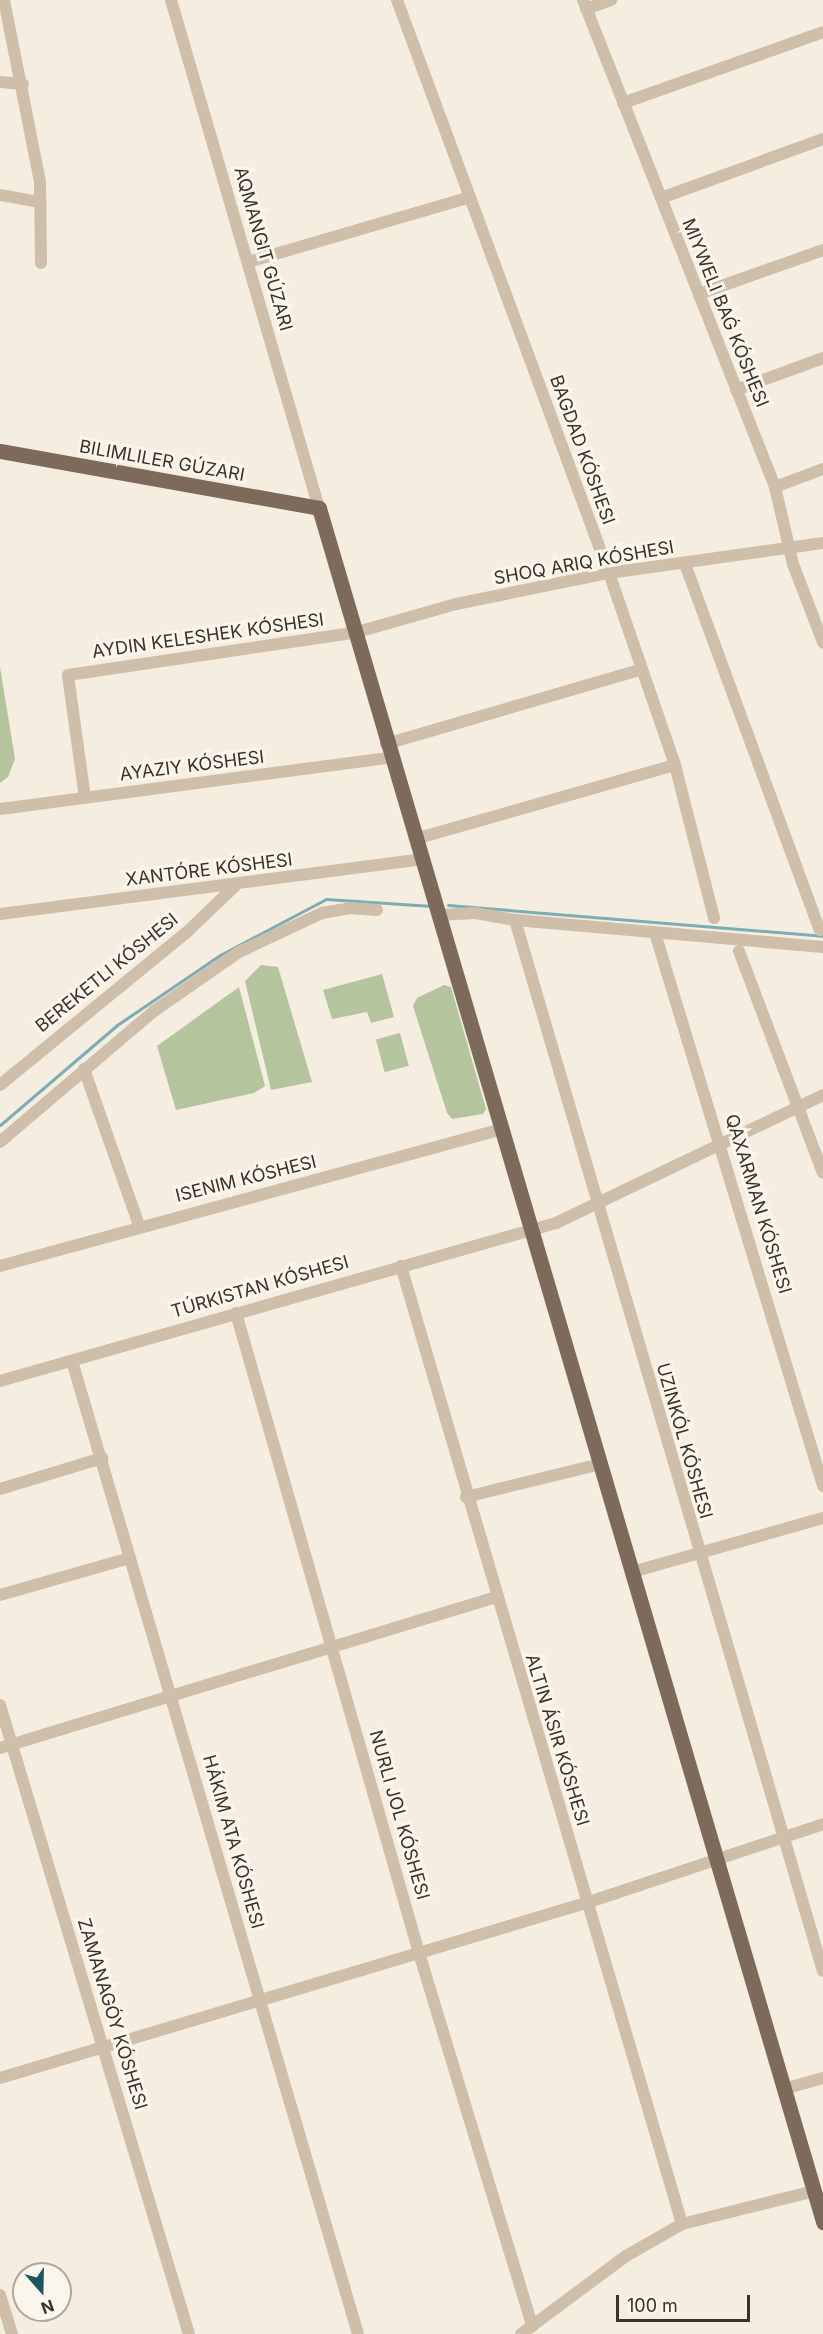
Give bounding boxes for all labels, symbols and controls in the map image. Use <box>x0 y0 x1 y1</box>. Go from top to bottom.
street label: AQMANGIT GÚZARI <box>229 164 297 334</box>
street label: MIYWELI BAǴ KÓSHESI <box>677 216 773 410</box>
street label: BAGDAD KÓSHESI <box>545 372 619 528</box>
street label: BILIMLILER GÚZARI <box>78 436 246 486</box>
street label: SHOQ ARIQ KÓSHESI <box>492 537 676 589</box>
street label: AYDIN KELESHEK KÓSHESI <box>91 609 325 663</box>
street label: AYAZIY KÓSHESI <box>119 746 265 786</box>
street label: XANTÓRE KÓSHESI <box>124 849 294 891</box>
street label: BEREKETLI KÓSHESI <box>31 909 183 1037</box>
street label: QAXARMAN KÓSHESI <box>720 1112 796 1296</box>
street label: ISENIM KÓSHESI <box>173 1151 319 1207</box>
street label: TÚRKISTAN KÓSHESI <box>169 1251 351 1323</box>
street label: UZINKÓL KÓSHESI <box>651 1361 717 1521</box>
street label: ALTIN ÁSIR KÓSHESI <box>521 1651 593 1829</box>
street label: NURLI JOL KÓSHESI <box>364 1728 434 1902</box>
street label: HÁKIM ATA KÓSHESI <box>198 1753 268 1931</box>
street label: ZAMANAGÓY KÓSHESI <box>73 1916 151 2112</box>
north arrow <box>12 2262 72 2322</box>
scale bar <box>619 2283 752 2321</box>
text: 100 m <box>627 2295 678 2316</box>
text: N <box>38 2296 57 2319</box>

